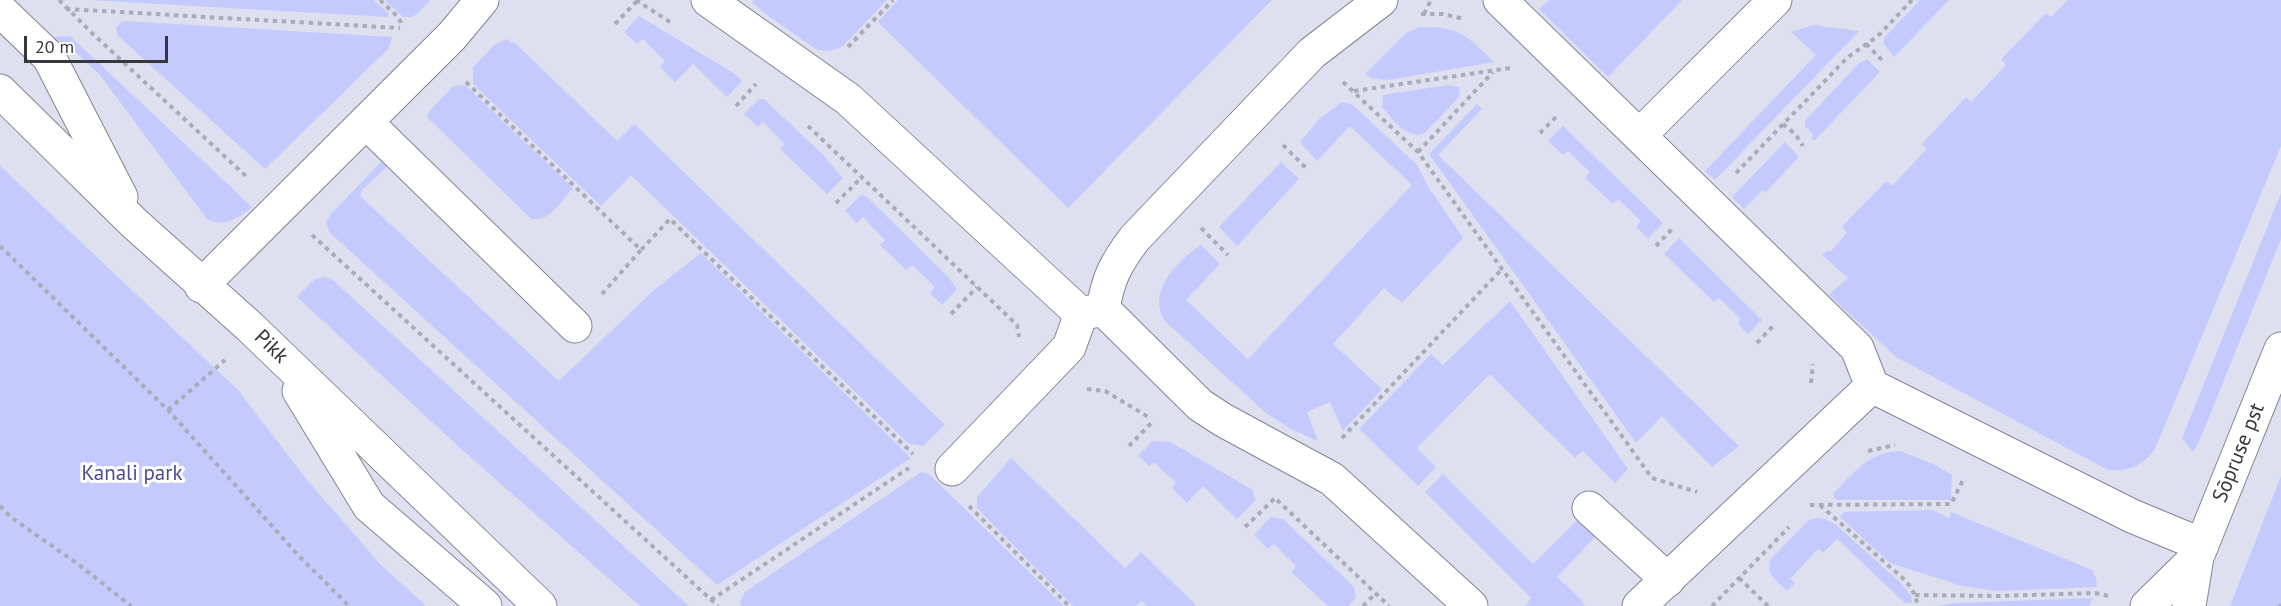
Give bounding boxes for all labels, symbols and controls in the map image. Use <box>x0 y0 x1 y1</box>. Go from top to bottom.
scale bar <box>27 24 171 62</box>
text: 20 m <box>35 35 74 58</box>
street label: Pikk <box>249 325 293 369</box>
street label: Sõpruse pst <box>2208 400 2270 506</box>
park label: Kanali park <box>82 461 182 487</box>

